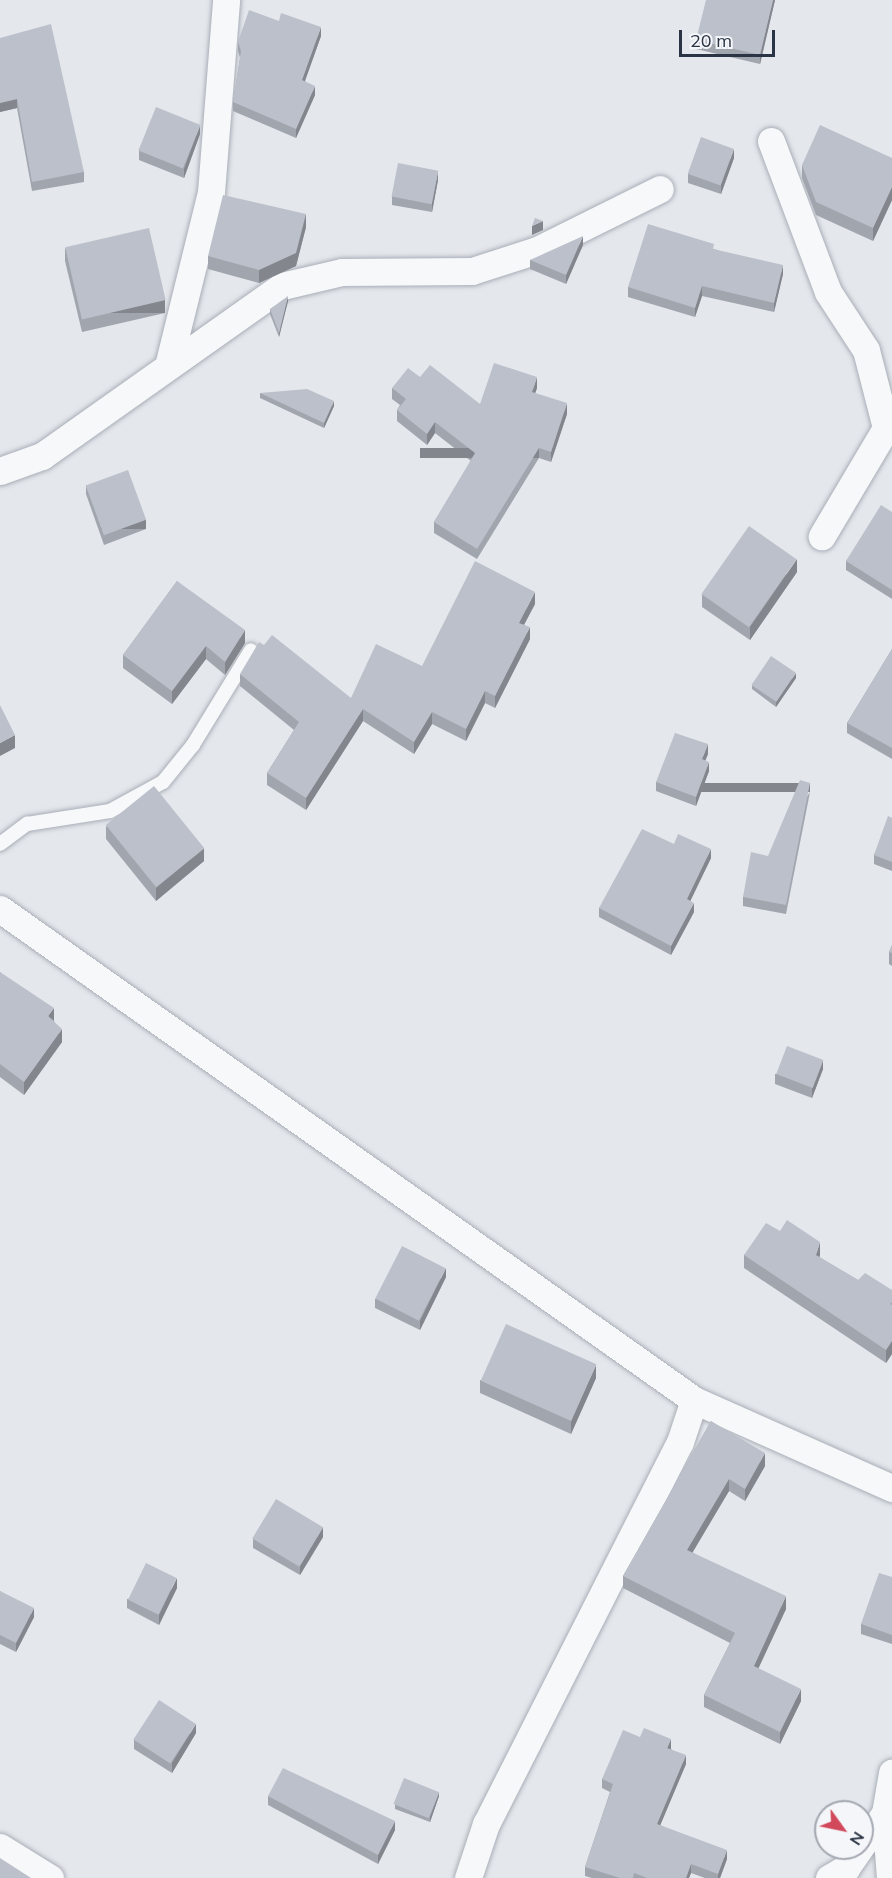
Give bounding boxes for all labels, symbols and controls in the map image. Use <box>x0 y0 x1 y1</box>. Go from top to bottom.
scale bar <box>682 18 778 56</box>
text: 20 m <box>690 29 732 52</box>
north arrow <box>814 1800 874 1860</box>
text: N <box>846 1828 869 1849</box>

